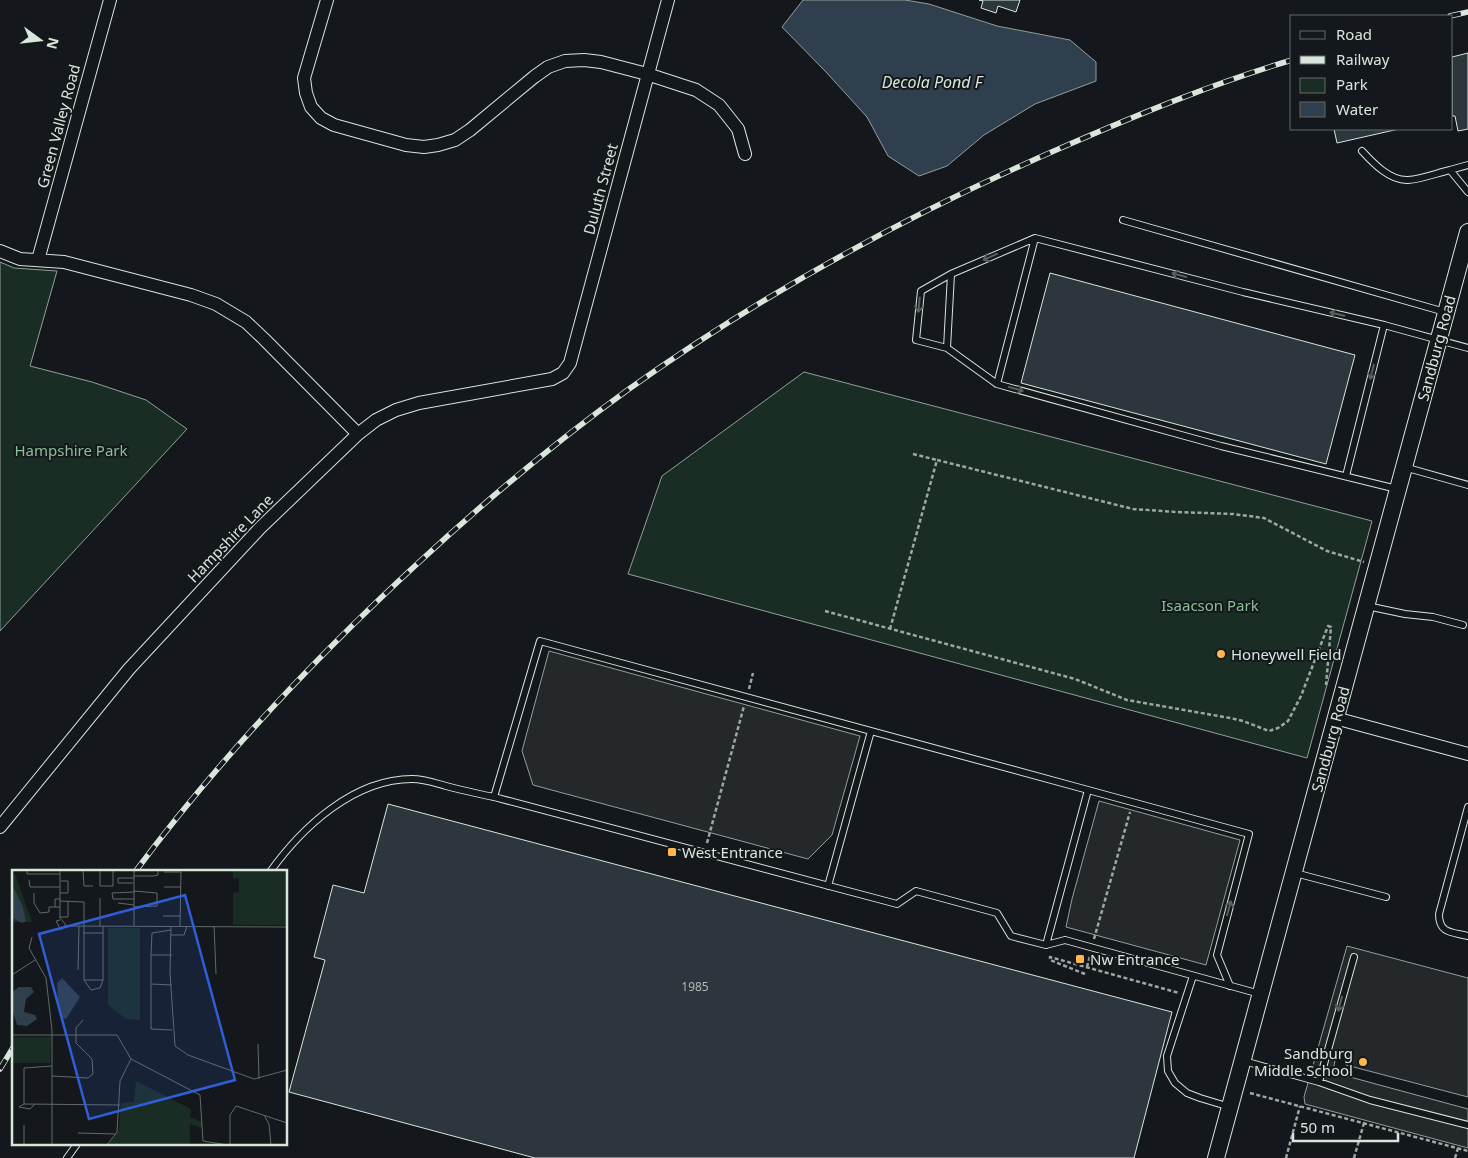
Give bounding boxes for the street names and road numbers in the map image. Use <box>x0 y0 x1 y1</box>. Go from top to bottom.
street label: Green Valley Road <box>32 62 84 190</box>
street label: Duluth Street <box>578 141 622 237</box>
street label: Sandburg Road <box>1412 293 1460 403</box>
street label: Hampshire Lane <box>183 490 277 586</box>
street label: Sandburg Road <box>1306 684 1354 794</box>

